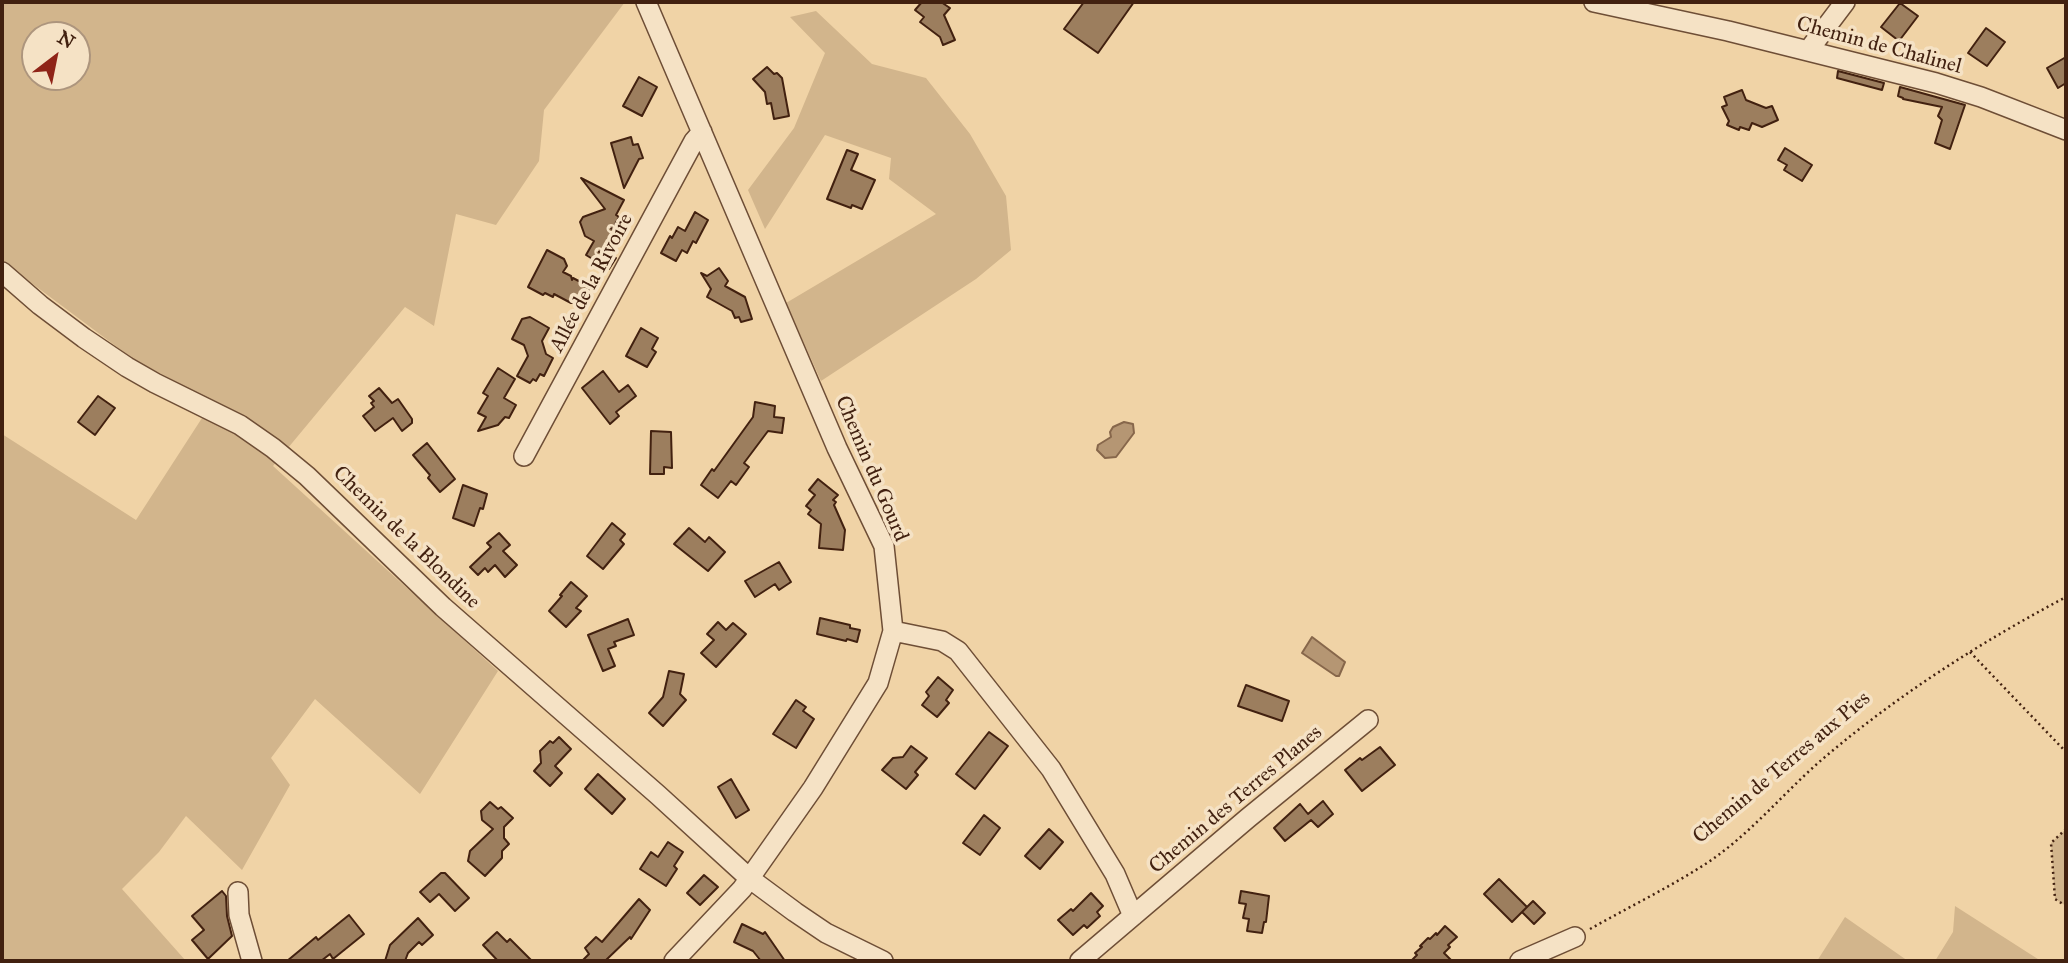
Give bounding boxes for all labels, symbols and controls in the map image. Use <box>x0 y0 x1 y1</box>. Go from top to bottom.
street label: Chemin de Chalinel <box>1794 12 1964 80</box>
north arrow <box>21 21 91 91</box>
text: N <box>53 25 79 53</box>
street label: Allée de la Rivoire <box>545 209 639 357</box>
street label: Chemin du Gourd <box>829 392 913 546</box>
street label: Chemin de la Blondine <box>327 461 485 615</box>
street label: Chemin de Terres aux Pies <box>1688 686 1876 850</box>
street label: Chemin des Terres Planes <box>1145 720 1327 880</box>

